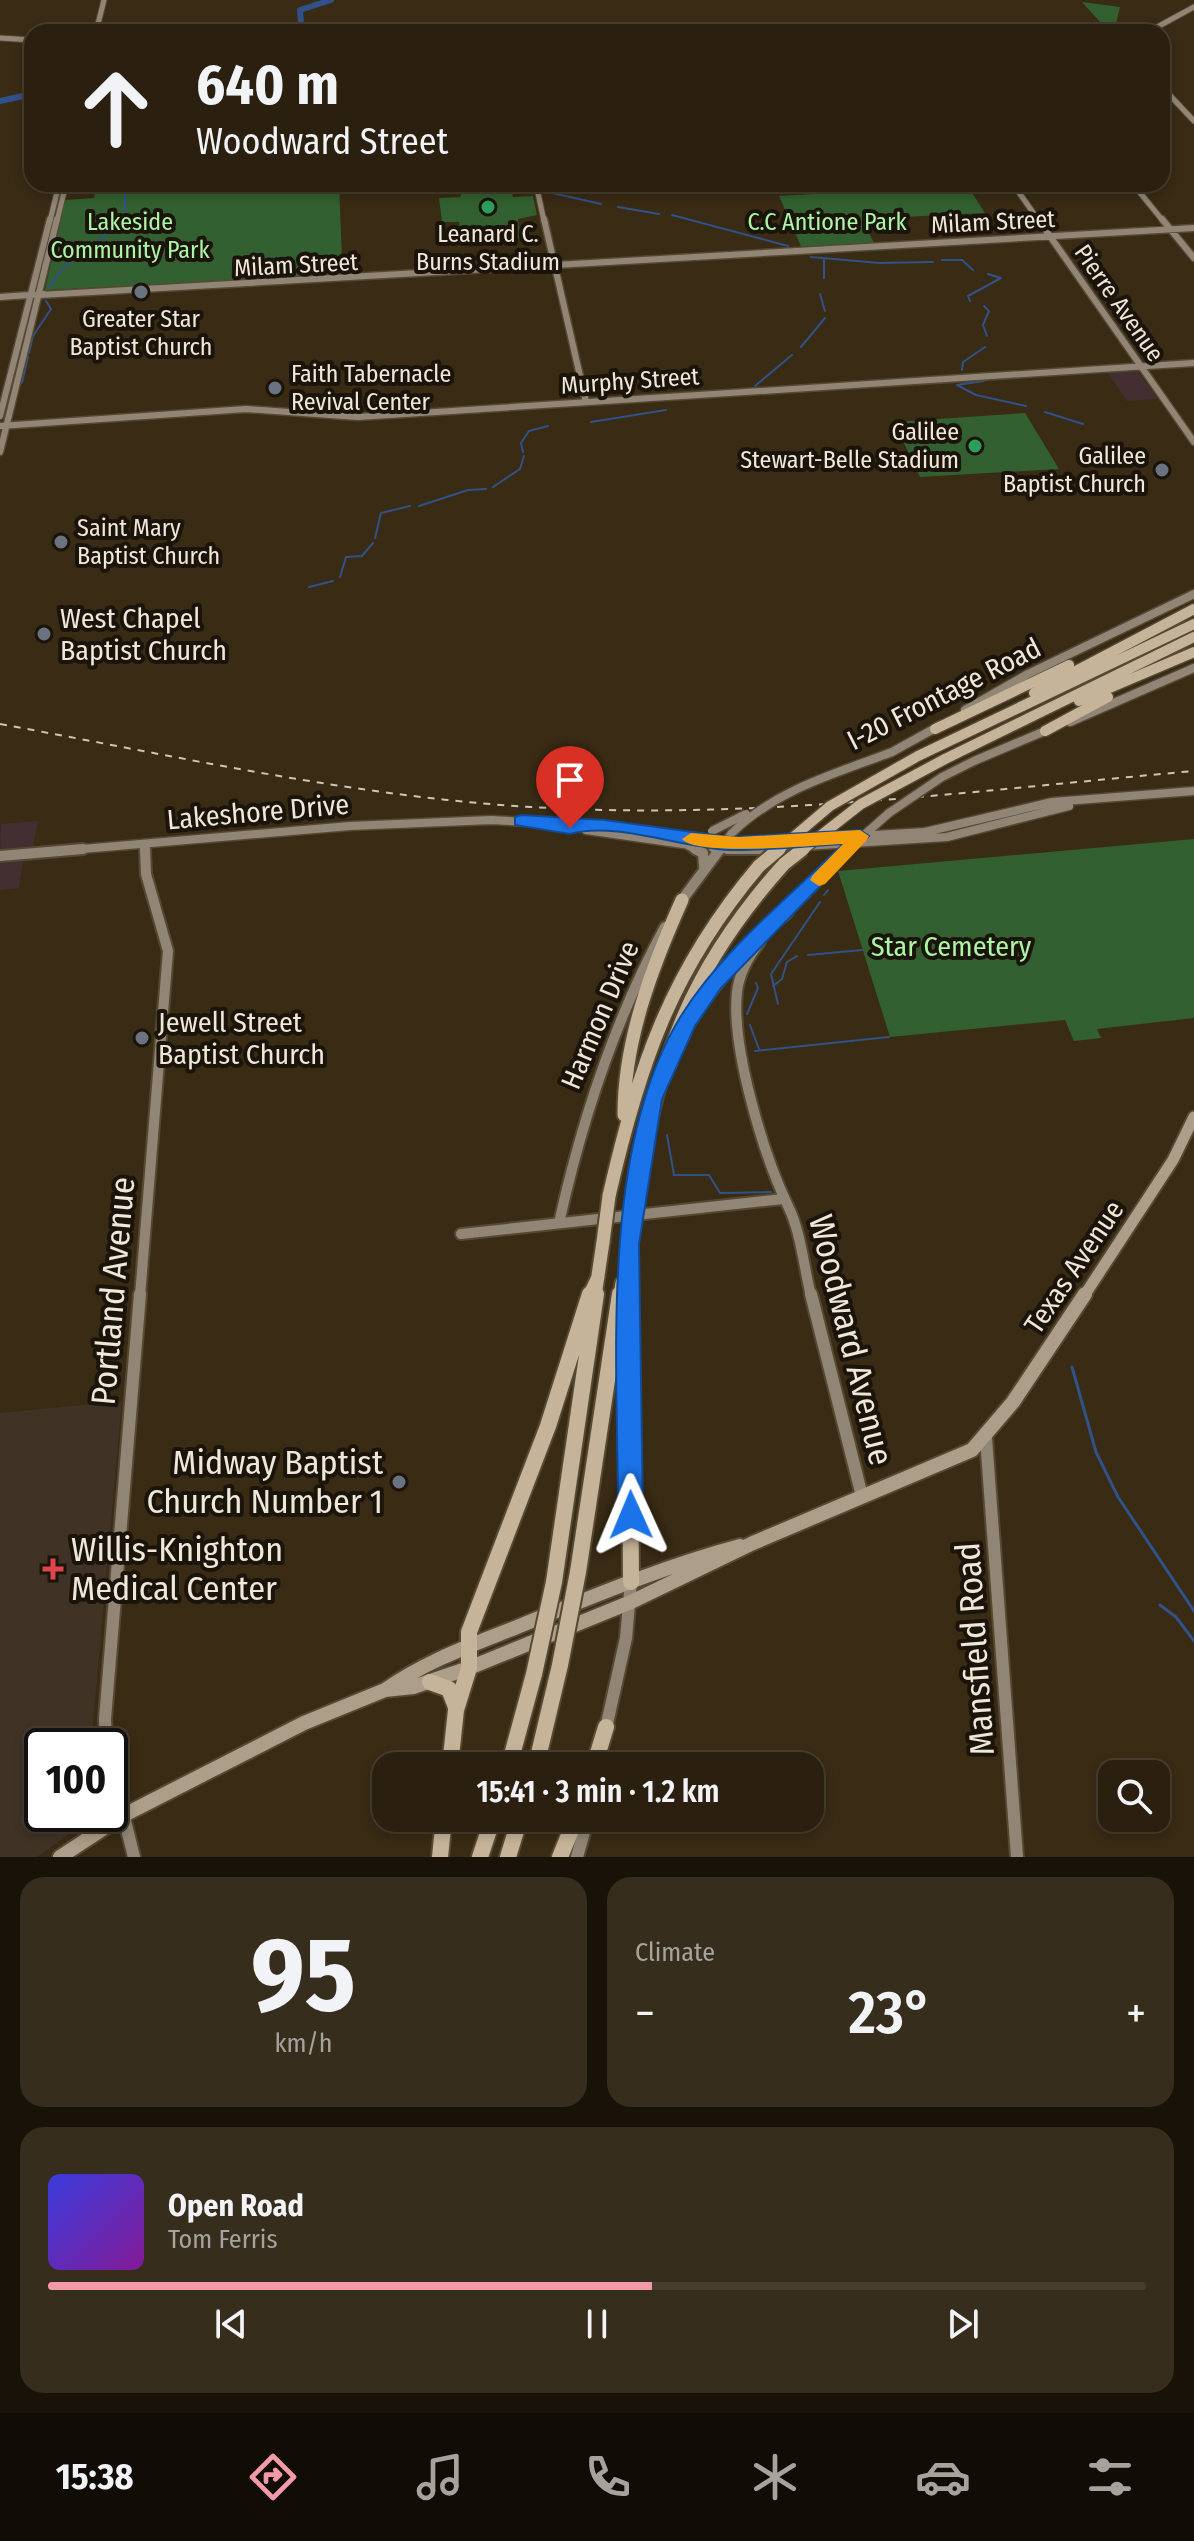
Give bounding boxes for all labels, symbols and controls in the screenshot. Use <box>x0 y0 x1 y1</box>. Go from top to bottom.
text: 640 m <box>196 52 339 119</box>
icon: ahead <box>64 56 168 160</box>
text: Woodward Street <box>196 120 448 164</box>
marker: Leanard C. Burns Stadium <box>479 198 497 216</box>
street label: Milam Street <box>930 205 1056 239</box>
park label: Lakeside Community Park <box>50 208 210 264</box>
park label: C.C Antione Park <box>747 208 907 236</box>
place label: Leanard C. Burns Stadium <box>416 220 560 276</box>
street label: Pierre Avenue <box>1068 239 1170 367</box>
street label: Milam Street <box>233 248 359 282</box>
marker: Greater Star Baptist Church <box>132 283 150 301</box>
place label: Greater Star Baptist Church <box>69 305 213 361</box>
place label: Faith Tabernacle Revival Center <box>291 360 451 416</box>
street label: Murphy Street <box>560 362 700 400</box>
marker: Faith Tabernacle Revival Center <box>266 379 284 397</box>
place label: Galilee Stewart-Belle Stadium <box>740 418 959 474</box>
marker: Galilee Stewart-Belle Stadium <box>966 437 984 455</box>
place label: Galilee Baptist Church <box>1003 442 1146 498</box>
marker: Galilee Baptist Church <box>1153 461 1171 479</box>
place label: Saint Mary Baptist Church <box>77 514 220 570</box>
marker: Saint Mary Baptist Church <box>52 533 70 551</box>
place label: West Chapel Baptist Church <box>60 602 227 667</box>
marker: West Chapel Baptist Church <box>35 625 53 643</box>
street label: I-20 Frontage Road <box>842 631 1046 757</box>
pin <box>536 746 604 828</box>
icon: arrive <box>548 758 592 802</box>
street label: Lakeshore Drive <box>166 788 350 836</box>
park label: Star Cemetery <box>871 930 1032 963</box>
street label: Harmon Drive <box>554 936 646 1094</box>
place label: Jewell Street Baptist Church <box>158 1006 325 1071</box>
marker: Jewell Street Baptist Church <box>133 1029 151 1047</box>
street label: Portland Avenue <box>83 1175 143 1407</box>
street label: Texas Avenue <box>1018 1194 1130 1340</box>
street label: Woodward Avenue <box>800 1210 902 1470</box>
place label: Midway Baptist Church Number 1 <box>146 1442 384 1522</box>
marker: Midway Baptist Church Number 1 <box>390 1473 408 1491</box>
position arrow <box>589 1473 673 1557</box>
place label: Willis-Knighton Medical Center <box>71 1529 283 1609</box>
street label: Mansfield Road <box>947 1541 1003 1757</box>
marker: Willis-Knighton Medical Center <box>42 1558 64 1580</box>
speed limit sign: 100 <box>24 1728 128 1832</box>
map controls <box>1098 1760 1170 1832</box>
button: search <box>1098 1760 1170 1832</box>
text: 15:41 · 3 min · 1.2 km <box>476 1774 720 1810</box>
text: 95 <box>251 1913 356 2038</box>
text: Climate <box>635 1937 715 1968</box>
text: 23° <box>849 1977 932 2049</box>
text: − <box>635 1987 655 2040</box>
text: + <box>1126 1987 1146 2040</box>
text: km/h <box>275 2028 332 2059</box>
text: Open Road <box>168 2188 304 2224</box>
text: Tom Ferris <box>168 2224 278 2255</box>
icon: previous <box>209 2302 253 2346</box>
icon: pause <box>575 2302 619 2346</box>
icon: next <box>941 2302 985 2346</box>
icon: directions <box>245 2449 301 2505</box>
icon: music <box>412 2449 468 2505</box>
icon: phone <box>580 2449 636 2505</box>
icon: climate <box>747 2449 803 2505</box>
icon: car <box>915 2449 971 2505</box>
icon: filters <box>1082 2449 1138 2505</box>
text: 15:38 <box>56 2455 133 2499</box>

